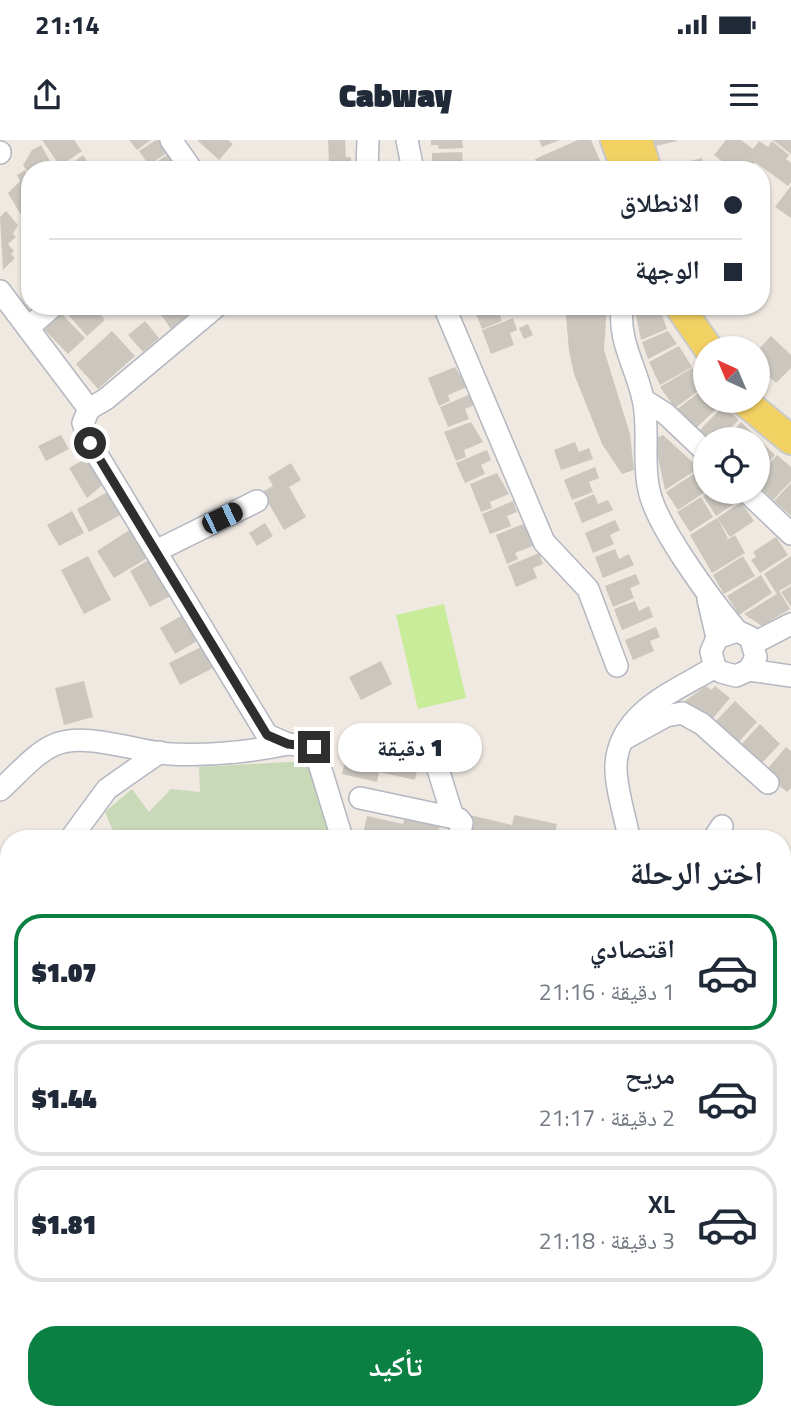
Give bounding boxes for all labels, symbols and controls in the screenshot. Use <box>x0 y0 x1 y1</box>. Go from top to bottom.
text: 21:14 <box>35 5 100 44</box>
text: Cabway <box>339 71 452 119</box>
icon: share <box>28 76 66 114</box>
icon: menu <box>725 76 763 114</box>
text: الانطلاق <box>620 183 700 222</box>
text: الوجهة <box>635 250 700 289</box>
north arrow <box>693 336 770 413</box>
map controls <box>693 336 770 504</box>
route start <box>74 427 106 459</box>
button: locate <box>693 427 770 504</box>
car <box>199 499 246 537</box>
callout: 1 دقيقة <box>338 722 482 772</box>
text: 1 دقيقة <box>377 730 443 765</box>
route end <box>298 731 330 763</box>
text: اختر الرحلة <box>630 848 763 896</box>
text: اقتصادي <box>590 929 675 968</box>
icon: car <box>696 941 759 1004</box>
text: $1.07 <box>32 953 97 992</box>
text: 1 دقيقة · 21:16 <box>539 974 675 1009</box>
text: مريح <box>625 1055 675 1094</box>
icon: car <box>696 1067 759 1130</box>
text: $1.44 <box>32 1079 97 1118</box>
text: 2 دقيقة · 21:17 <box>539 1100 675 1135</box>
text: XL <box>648 1184 675 1223</box>
icon: car <box>696 1193 759 1256</box>
text: $1.81 <box>32 1205 97 1244</box>
text: 3 دقيقة · 21:18 <box>539 1223 675 1258</box>
button: تأكيد <box>28 1326 763 1406</box>

